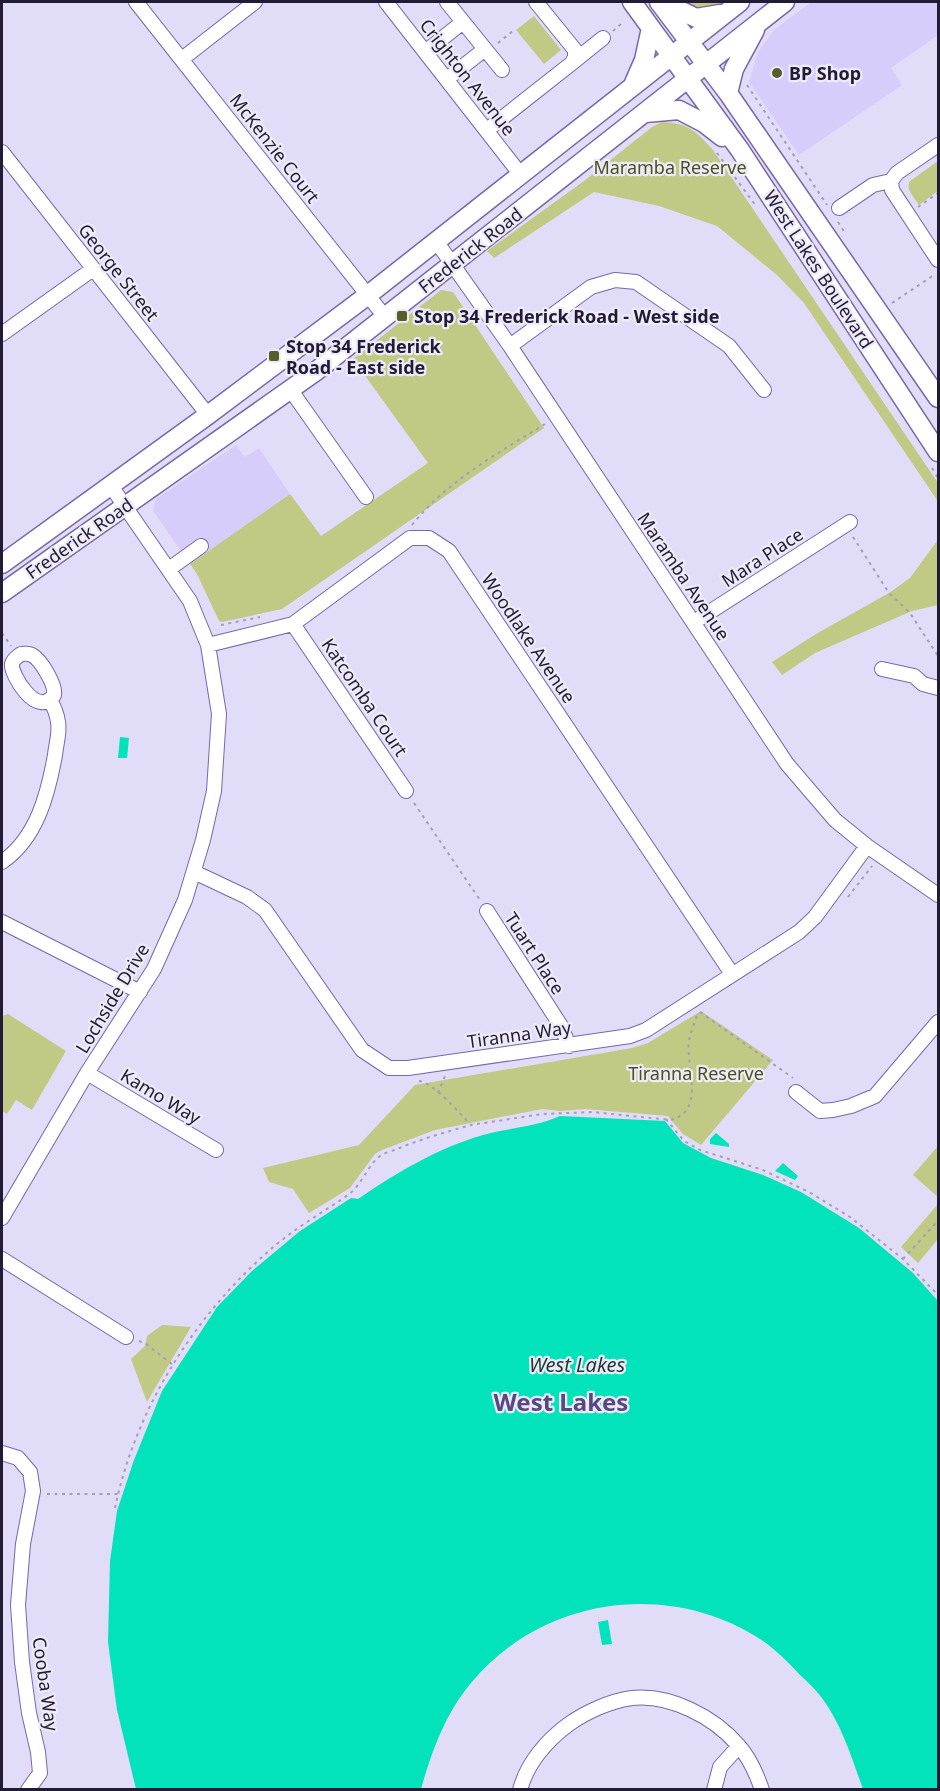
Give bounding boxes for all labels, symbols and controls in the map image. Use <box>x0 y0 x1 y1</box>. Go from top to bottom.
street label: Crighton Avenue <box>415 14 521 140</box>
place label: BP Shop <box>789 61 861 85</box>
marker: BP Shop <box>770 66 784 80</box>
street label: McKenzie Court <box>225 88 326 208</box>
park label: Maramba Reserve <box>593 155 747 179</box>
street label: West Lakes Boulevard <box>759 185 879 353</box>
street label: Frederick Road <box>413 202 527 298</box>
street label: George Street <box>73 218 165 326</box>
place label: Stop 34 Frederick Road - West side <box>414 304 720 328</box>
marker: Stop 34 Frederick Road - West side <box>395 309 409 323</box>
place label: Stop 34 Frederick Road - East side <box>286 334 441 379</box>
marker: Stop 34 Frederick Road - East side <box>267 349 281 363</box>
street label: Frederick Road <box>20 492 138 584</box>
street label: Maramba Avenue <box>632 507 736 645</box>
street label: Mara Place <box>717 522 807 592</box>
street label: Woodlake Avenue <box>477 568 581 708</box>
street label: Katcomba Court <box>317 633 414 761</box>
street label: Tuart Place <box>500 907 570 999</box>
street label: Lochside Drive <box>70 939 154 1057</box>
street label: Tiranna Way <box>466 1015 573 1053</box>
park label: Tiranna Reserve <box>628 1061 764 1085</box>
street label: Kamo Way <box>117 1063 206 1130</box>
water label: West Lakes <box>529 1351 625 1378</box>
district label: West Lakes <box>494 1385 628 1418</box>
street label: Cooba Way <box>28 1635 65 1733</box>

